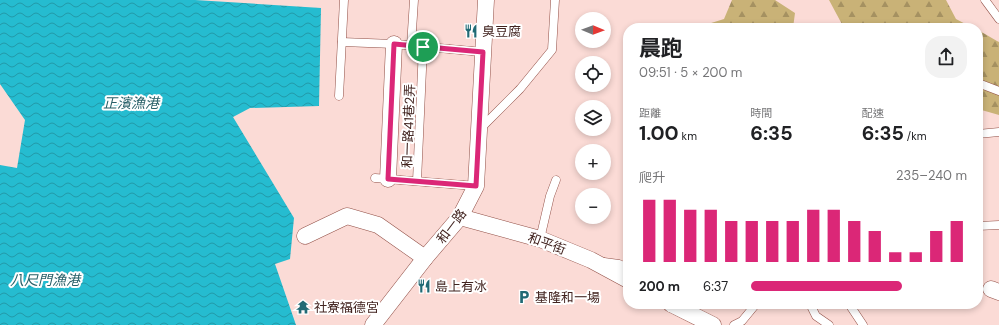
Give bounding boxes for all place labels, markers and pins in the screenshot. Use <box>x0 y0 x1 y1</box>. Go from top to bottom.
restaurant icon: 臭豆腐 <box>463 23 479 39</box>
place label: 臭豆腐 <box>482 23 521 40</box>
pin <box>406 30 440 64</box>
restaurant icon: 島上有冰 <box>416 278 432 294</box>
place label: 島上有冰 <box>435 278 487 295</box>
parking icon: 基隆和一場 <box>516 289 532 305</box>
place label: 基隆和一場 <box>535 289 600 306</box>
temple icon: 社寮福德宮 <box>295 299 311 315</box>
place label: 社寮福德宮 <box>314 299 379 316</box>

